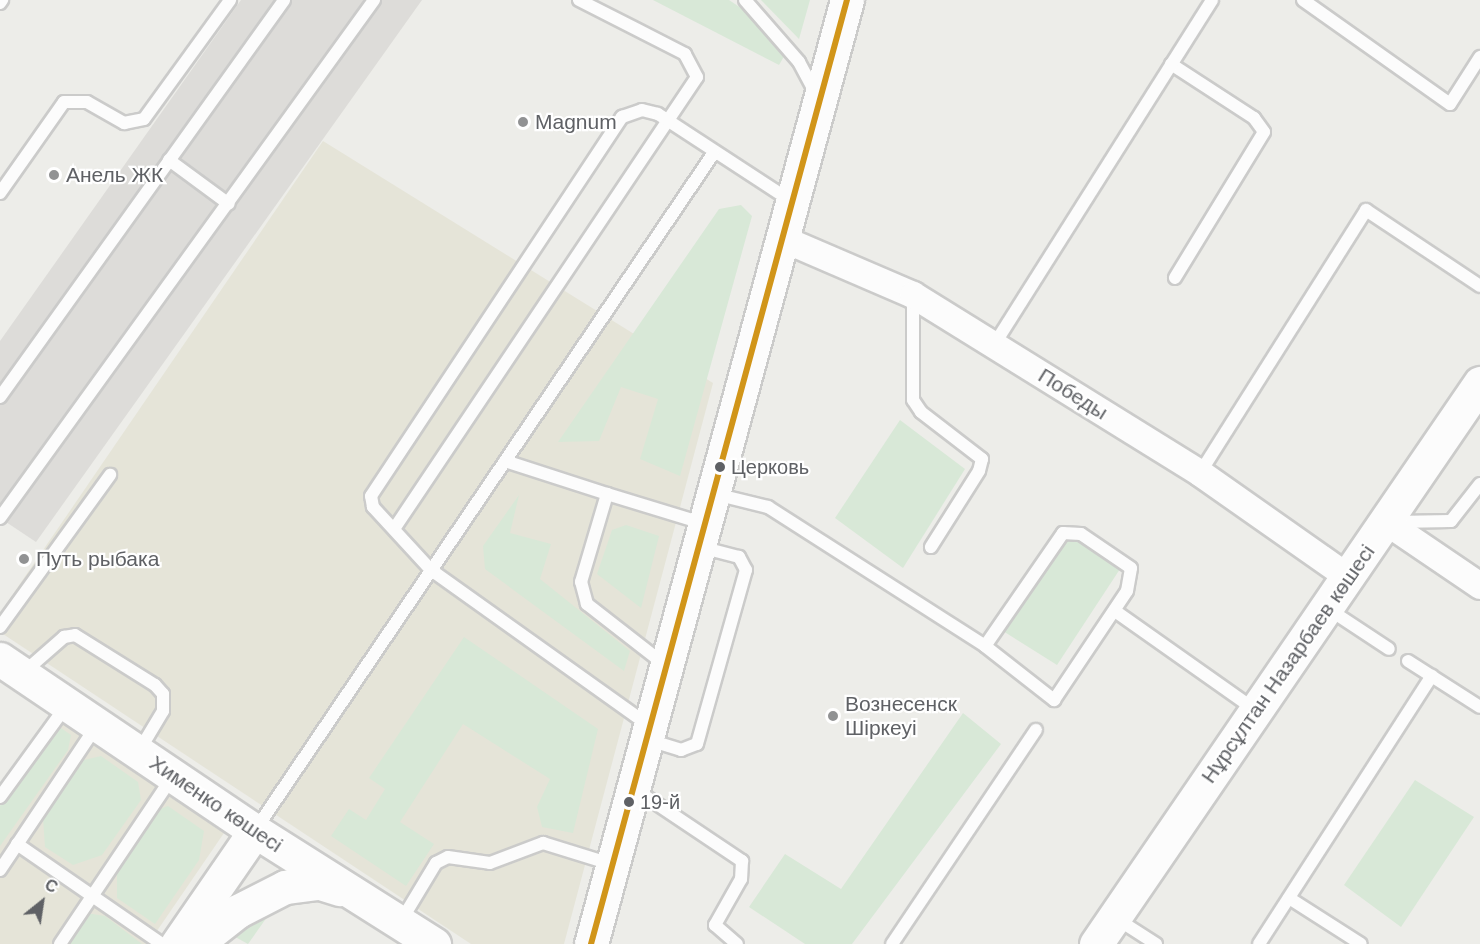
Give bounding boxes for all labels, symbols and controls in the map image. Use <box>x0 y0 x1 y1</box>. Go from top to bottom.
place label: Magnum <box>535 109 617 135</box>
marker: Magnum <box>516 115 530 129</box>
place label: Анель ЖК <box>66 162 163 188</box>
marker: Анель ЖК <box>47 168 61 182</box>
street label: Победы <box>1034 363 1112 425</box>
place label: Церковь <box>731 455 809 479</box>
marker: Церковь <box>714 461 726 473</box>
street label: Нұрсұлтан Назарбаев көшесі <box>1196 540 1380 788</box>
place label: Путь рыбака <box>36 546 159 572</box>
marker: Путь рыбака <box>17 552 31 566</box>
place label: Вознесенск Шіркеуі <box>845 691 957 741</box>
marker: Вознесенск Шіркеуі <box>826 709 840 723</box>
street label: Хименко көшесі <box>145 750 287 858</box>
place label: 19-й <box>640 790 680 814</box>
marker: 19-й <box>623 796 635 808</box>
north arrow <box>12 872 72 932</box>
text: С <box>42 876 61 896</box>

